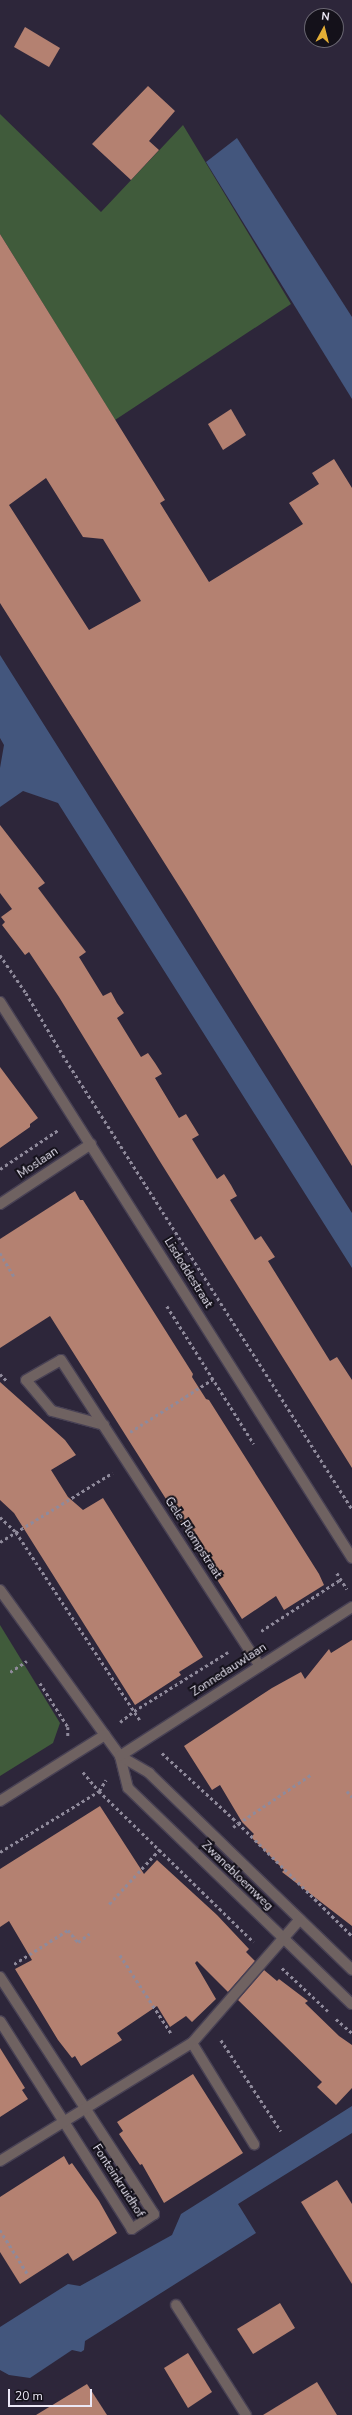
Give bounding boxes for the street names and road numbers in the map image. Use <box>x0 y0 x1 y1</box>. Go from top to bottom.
street label: Moslaan <box>15 1144 61 1182</box>
street label: Lisdoddestraat <box>161 1235 215 1311</box>
street label: Gele Plompstraat <box>161 1495 225 1581</box>
street label: Zonnedauwlaan <box>189 1640 269 1700</box>
street label: Zwanebloemweg <box>198 1838 276 1914</box>
street label: Fonteinkruidhof <box>89 2142 147 2220</box>

